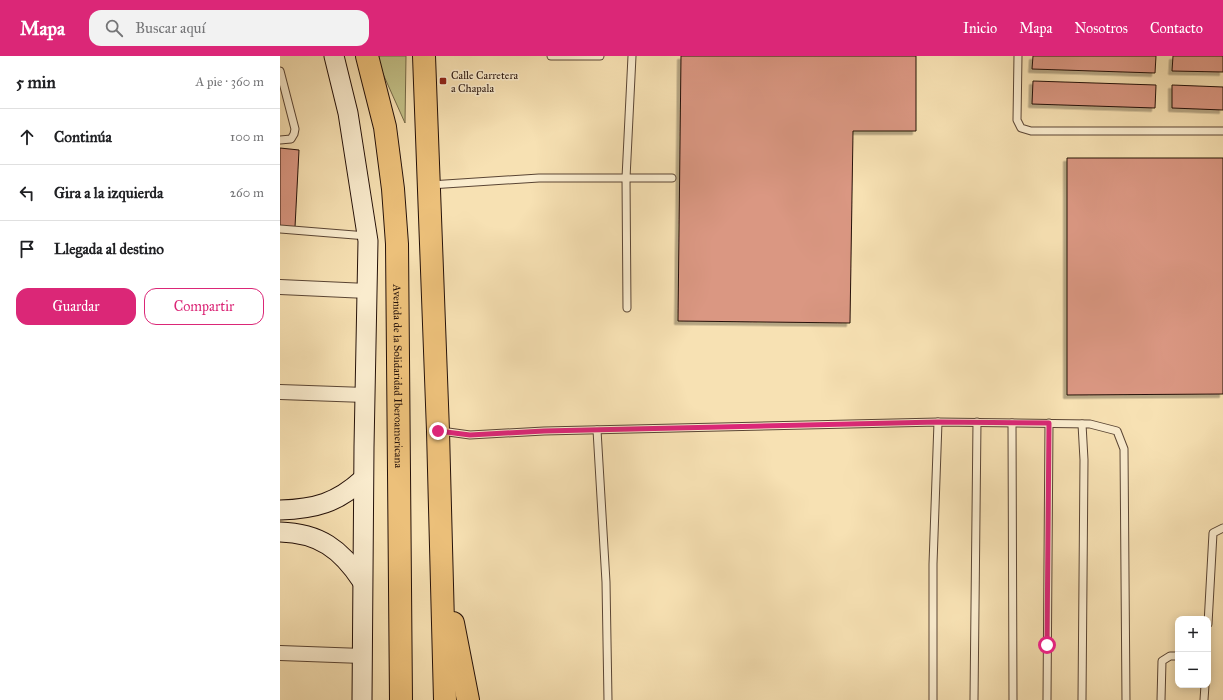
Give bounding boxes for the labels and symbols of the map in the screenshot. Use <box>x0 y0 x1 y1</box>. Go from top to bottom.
place label: Calle Carretera a Chapala <box>451 69 519 95</box>
marker: Calle Carretera a Chapala <box>438 76 448 86</box>
street label: Avenida de la Solidaridad Iberoamericana <box>391 283 405 468</box>
route end <box>429 422 447 440</box>
route start <box>1038 636 1056 654</box>

